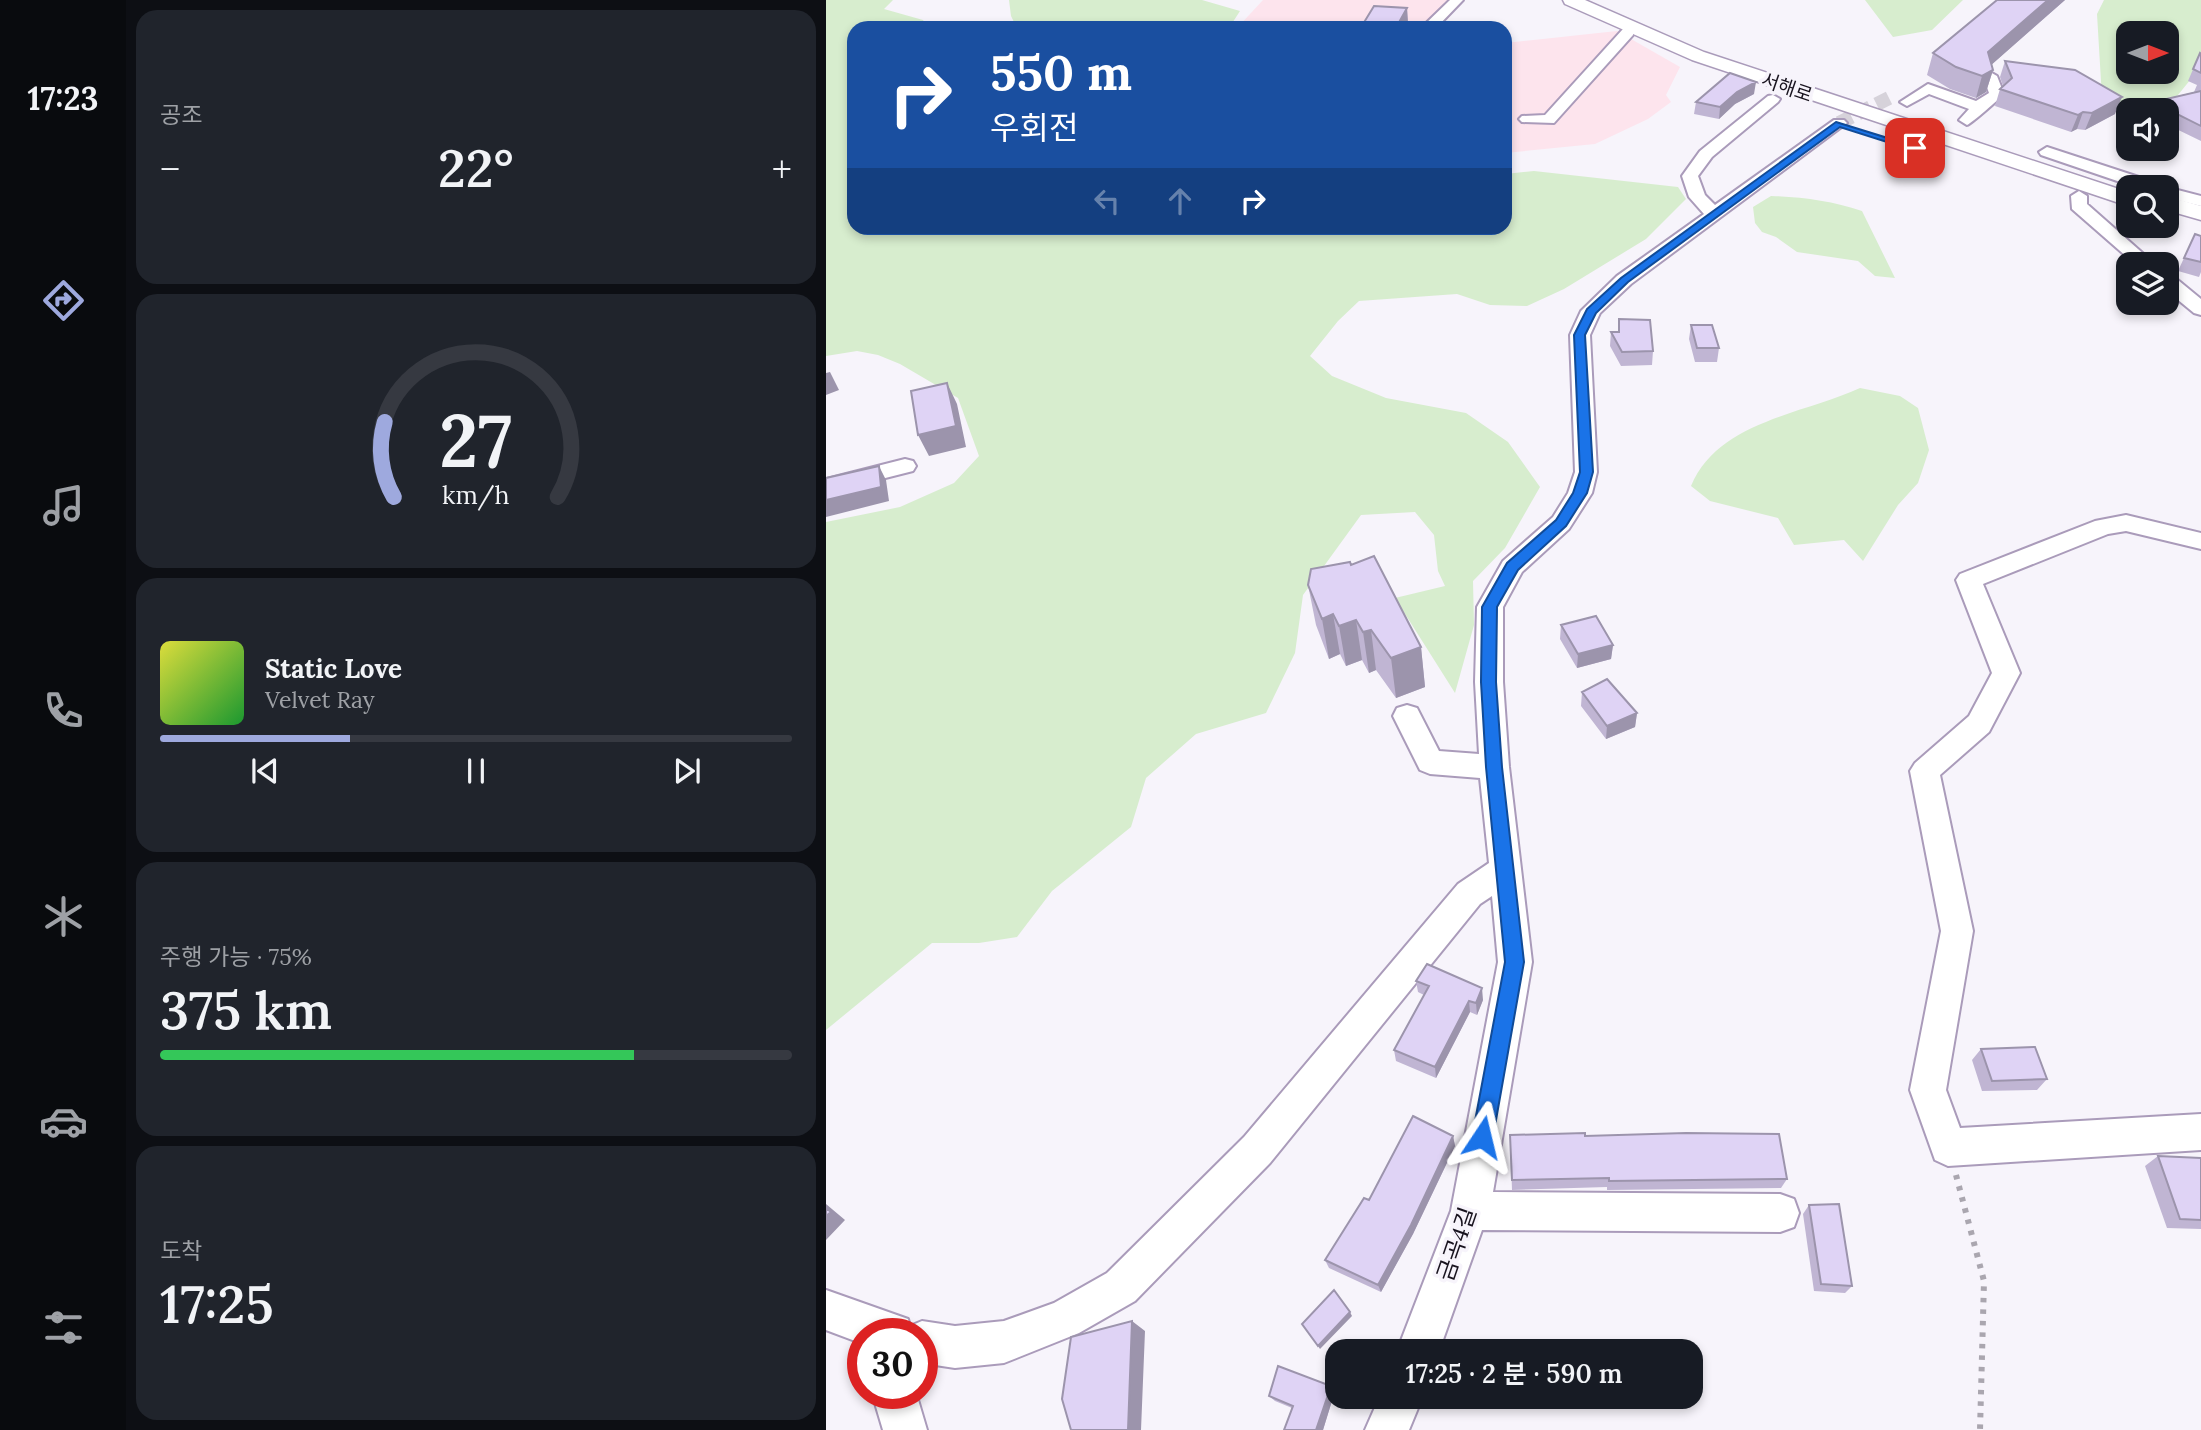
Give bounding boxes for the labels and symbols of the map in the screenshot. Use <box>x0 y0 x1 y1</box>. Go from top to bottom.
north arrow <box>2116 21 2179 84</box>
street label: 서해로 <box>1758 67 1816 107</box>
pin <box>1885 118 1945 178</box>
position arrow <box>1445 1100 1519 1174</box>
street label: 금곡4길 <box>1430 1203 1482 1285</box>
speed limit sign: 30 <box>847 1318 938 1409</box>

